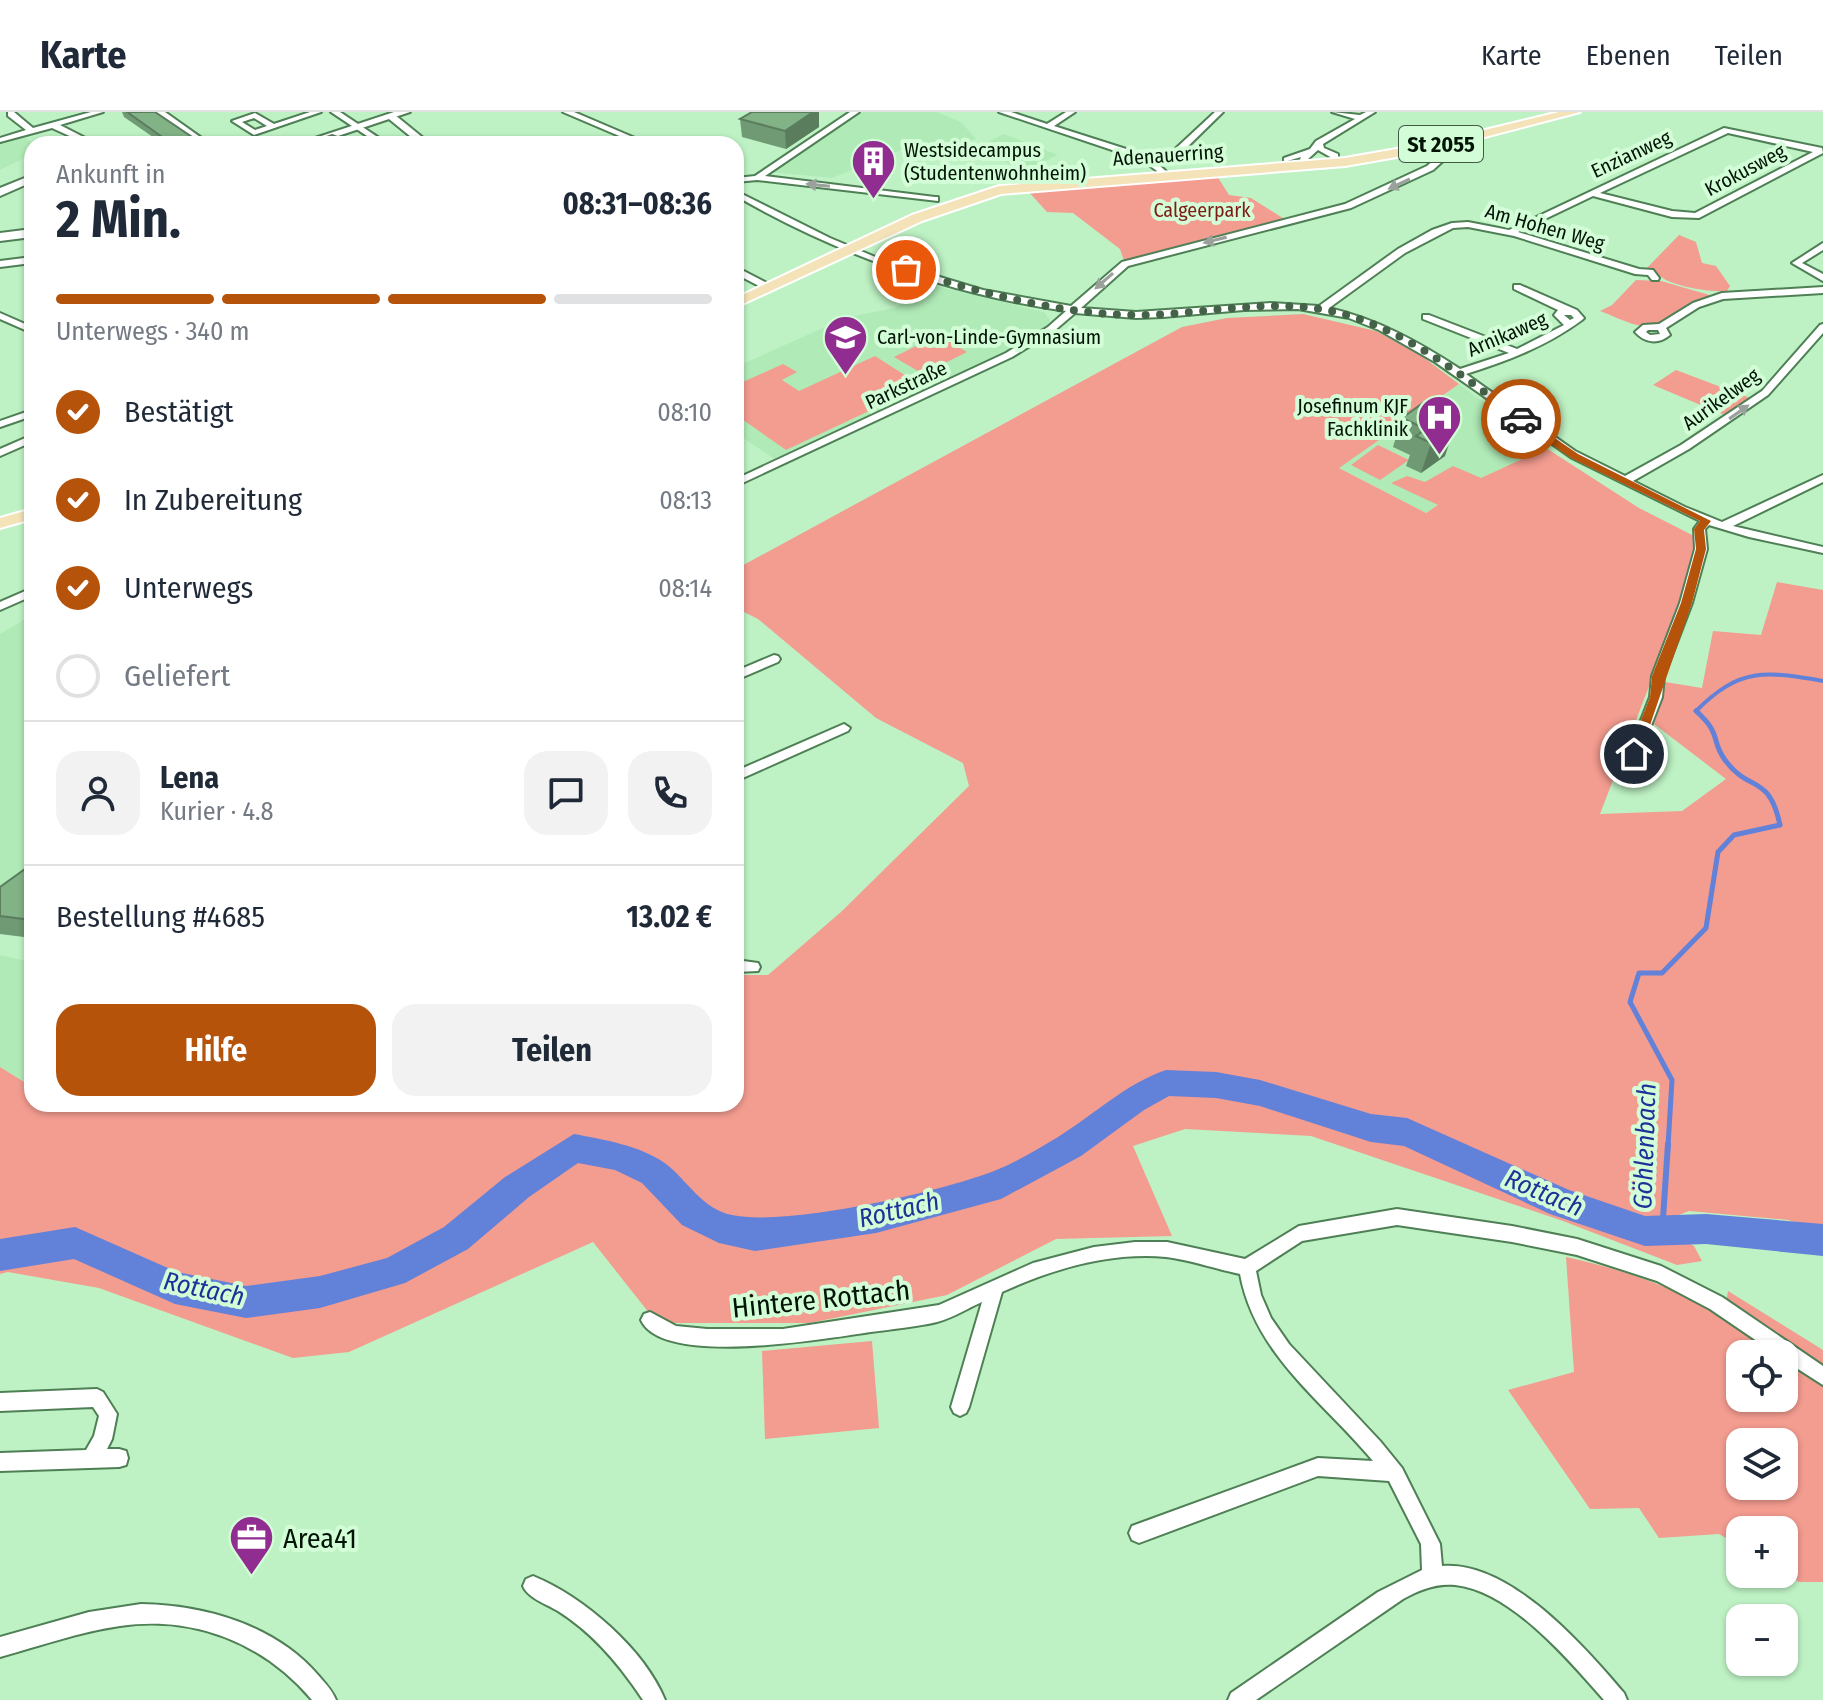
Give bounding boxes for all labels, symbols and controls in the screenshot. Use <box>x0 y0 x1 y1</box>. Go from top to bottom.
text: Karte <box>40 32 127 78</box>
text: Karte <box>1481 39 1542 72</box>
text: Ebenen <box>1586 39 1671 72</box>
text: Teilen <box>1715 39 1783 72</box>
street label: Enzianweg <box>1587 125 1675 183</box>
road number: St 2055 <box>1399 126 1483 162</box>
building icon: Westsidecampus (Studentenwohnheim) <box>849 138 897 201</box>
place label: Westsidecampus (Studentenwohnheim) <box>904 138 1086 185</box>
street label: Krokusweg <box>1701 138 1790 201</box>
street label: Adenauerring <box>1112 139 1225 171</box>
text: Ankunft in <box>56 159 165 190</box>
one-way arrow <box>1388 177 1411 191</box>
one-way arrow <box>805 179 830 192</box>
text: 08:31–08:36 <box>562 186 712 222</box>
text: 2 Min. <box>56 188 181 251</box>
park label: Calgeerpark <box>1153 198 1251 222</box>
street label: Am Hohen Weg <box>1483 199 1608 256</box>
one-way arrow <box>1202 234 1227 246</box>
pin <box>872 236 940 304</box>
icon: bag <box>884 248 928 292</box>
one-way arrow <box>1094 271 1113 289</box>
street label: Arnikaweg <box>1464 306 1551 361</box>
school or university icon: Carl-von-Linde-Gymnasium <box>822 313 870 376</box>
text: Unterwegs · 340 m <box>56 316 250 347</box>
place label: Carl-von-Linde-Gymnasium <box>877 325 1101 349</box>
street label: Parkstraße <box>861 356 951 414</box>
street label: Aurikelweg <box>1678 363 1765 435</box>
courier <box>1481 379 1561 459</box>
icon: check <box>56 390 100 434</box>
text: Bestätigt <box>124 394 234 430</box>
place label: Josefinum KJF Fachklinik <box>1297 394 1409 441</box>
hospital icon: Josefinum KJF Fachklinik <box>1415 394 1463 457</box>
text: 08:10 <box>657 397 712 428</box>
icon: car <box>1499 397 1543 441</box>
one-way arrow <box>1729 405 1750 420</box>
icon: check <box>56 478 100 522</box>
text: In Zubereitung <box>124 482 302 518</box>
text: 08:13 <box>659 485 712 516</box>
icon: check <box>56 566 100 610</box>
text: Unterwegs <box>124 570 253 606</box>
text: 08:14 <box>658 573 712 604</box>
text: Geliefert <box>124 658 230 694</box>
pin <box>1600 720 1668 788</box>
icon: home <box>1612 732 1656 776</box>
button: person <box>56 751 140 835</box>
button: chat <box>524 751 608 835</box>
button: phone <box>628 751 712 835</box>
text: Lena <box>160 760 219 796</box>
text: Kurier · 4.8 <box>160 796 274 827</box>
text: Bestellung #4685 <box>56 899 265 935</box>
text: 13.02 € <box>626 899 712 935</box>
button: Hilfe <box>56 1004 376 1096</box>
button: Teilen <box>392 1004 712 1096</box>
water label: Göhlenbach <box>1627 1082 1663 1210</box>
water label: Rottach <box>1500 1163 1588 1223</box>
water label: Rottach <box>856 1186 942 1234</box>
water label: Rottach <box>161 1265 247 1313</box>
street label: Hintere Rottach <box>730 1273 912 1325</box>
map controls <box>1726 1340 1798 1676</box>
button: locate <box>1726 1340 1798 1412</box>
button: layers <box>1726 1428 1798 1500</box>
office icon: Area41 <box>228 1514 276 1577</box>
button: + <box>1726 1516 1798 1588</box>
place label: Area41 <box>283 1522 357 1555</box>
button: − <box>1726 1604 1798 1676</box>

